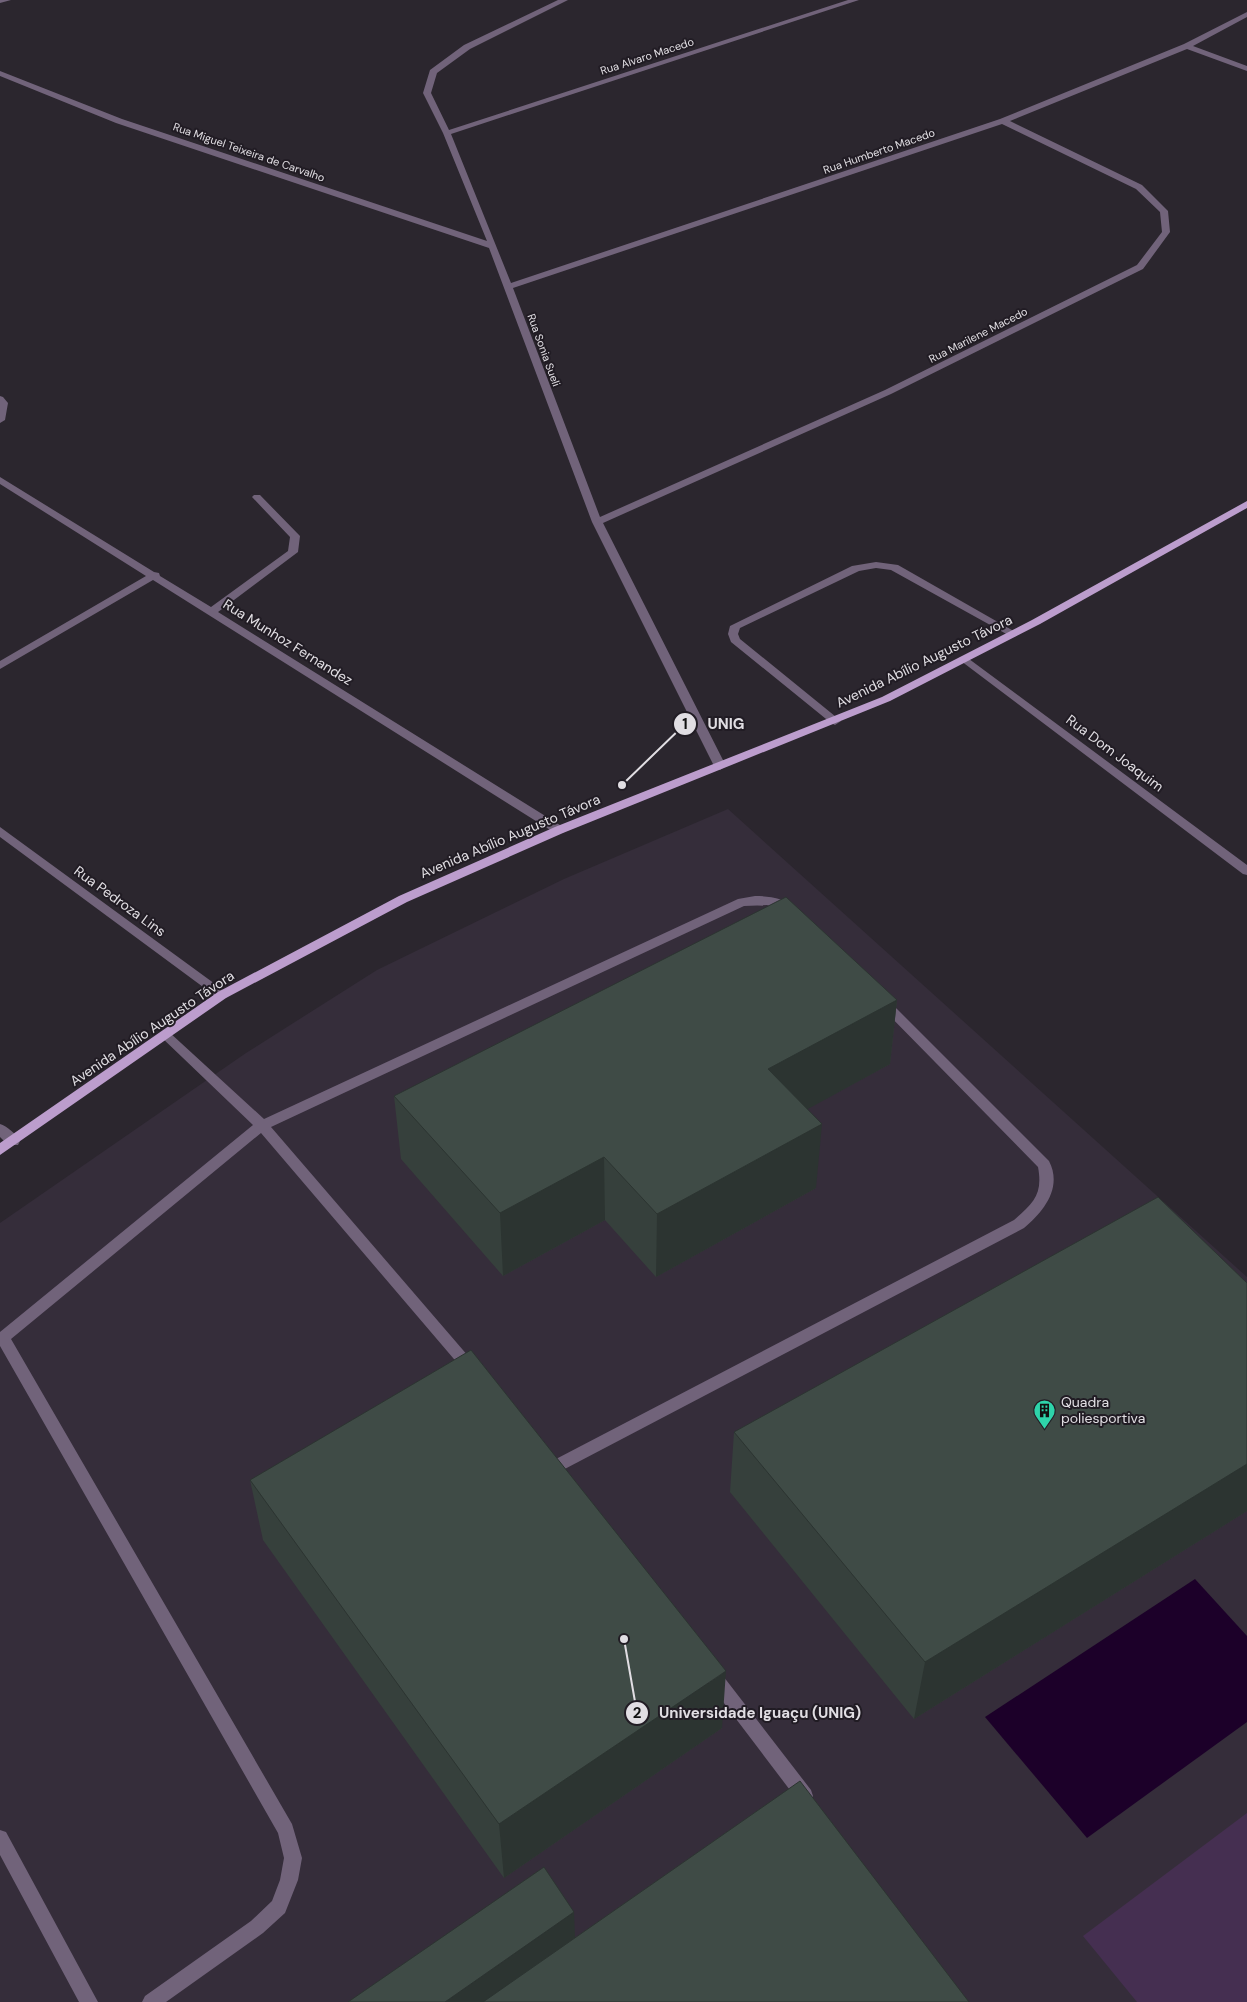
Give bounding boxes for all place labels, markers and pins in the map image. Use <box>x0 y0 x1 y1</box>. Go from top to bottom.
callout: UNIG <box>673 709 755 739</box>
place label: Quadra poliesportiva <box>1061 1393 1145 1427</box>
building icon: Quadra poliesportiva <box>1033 1398 1057 1429</box>
callout: Universidade Iguaçu (UNIG) <box>624 1698 871 1728</box>

